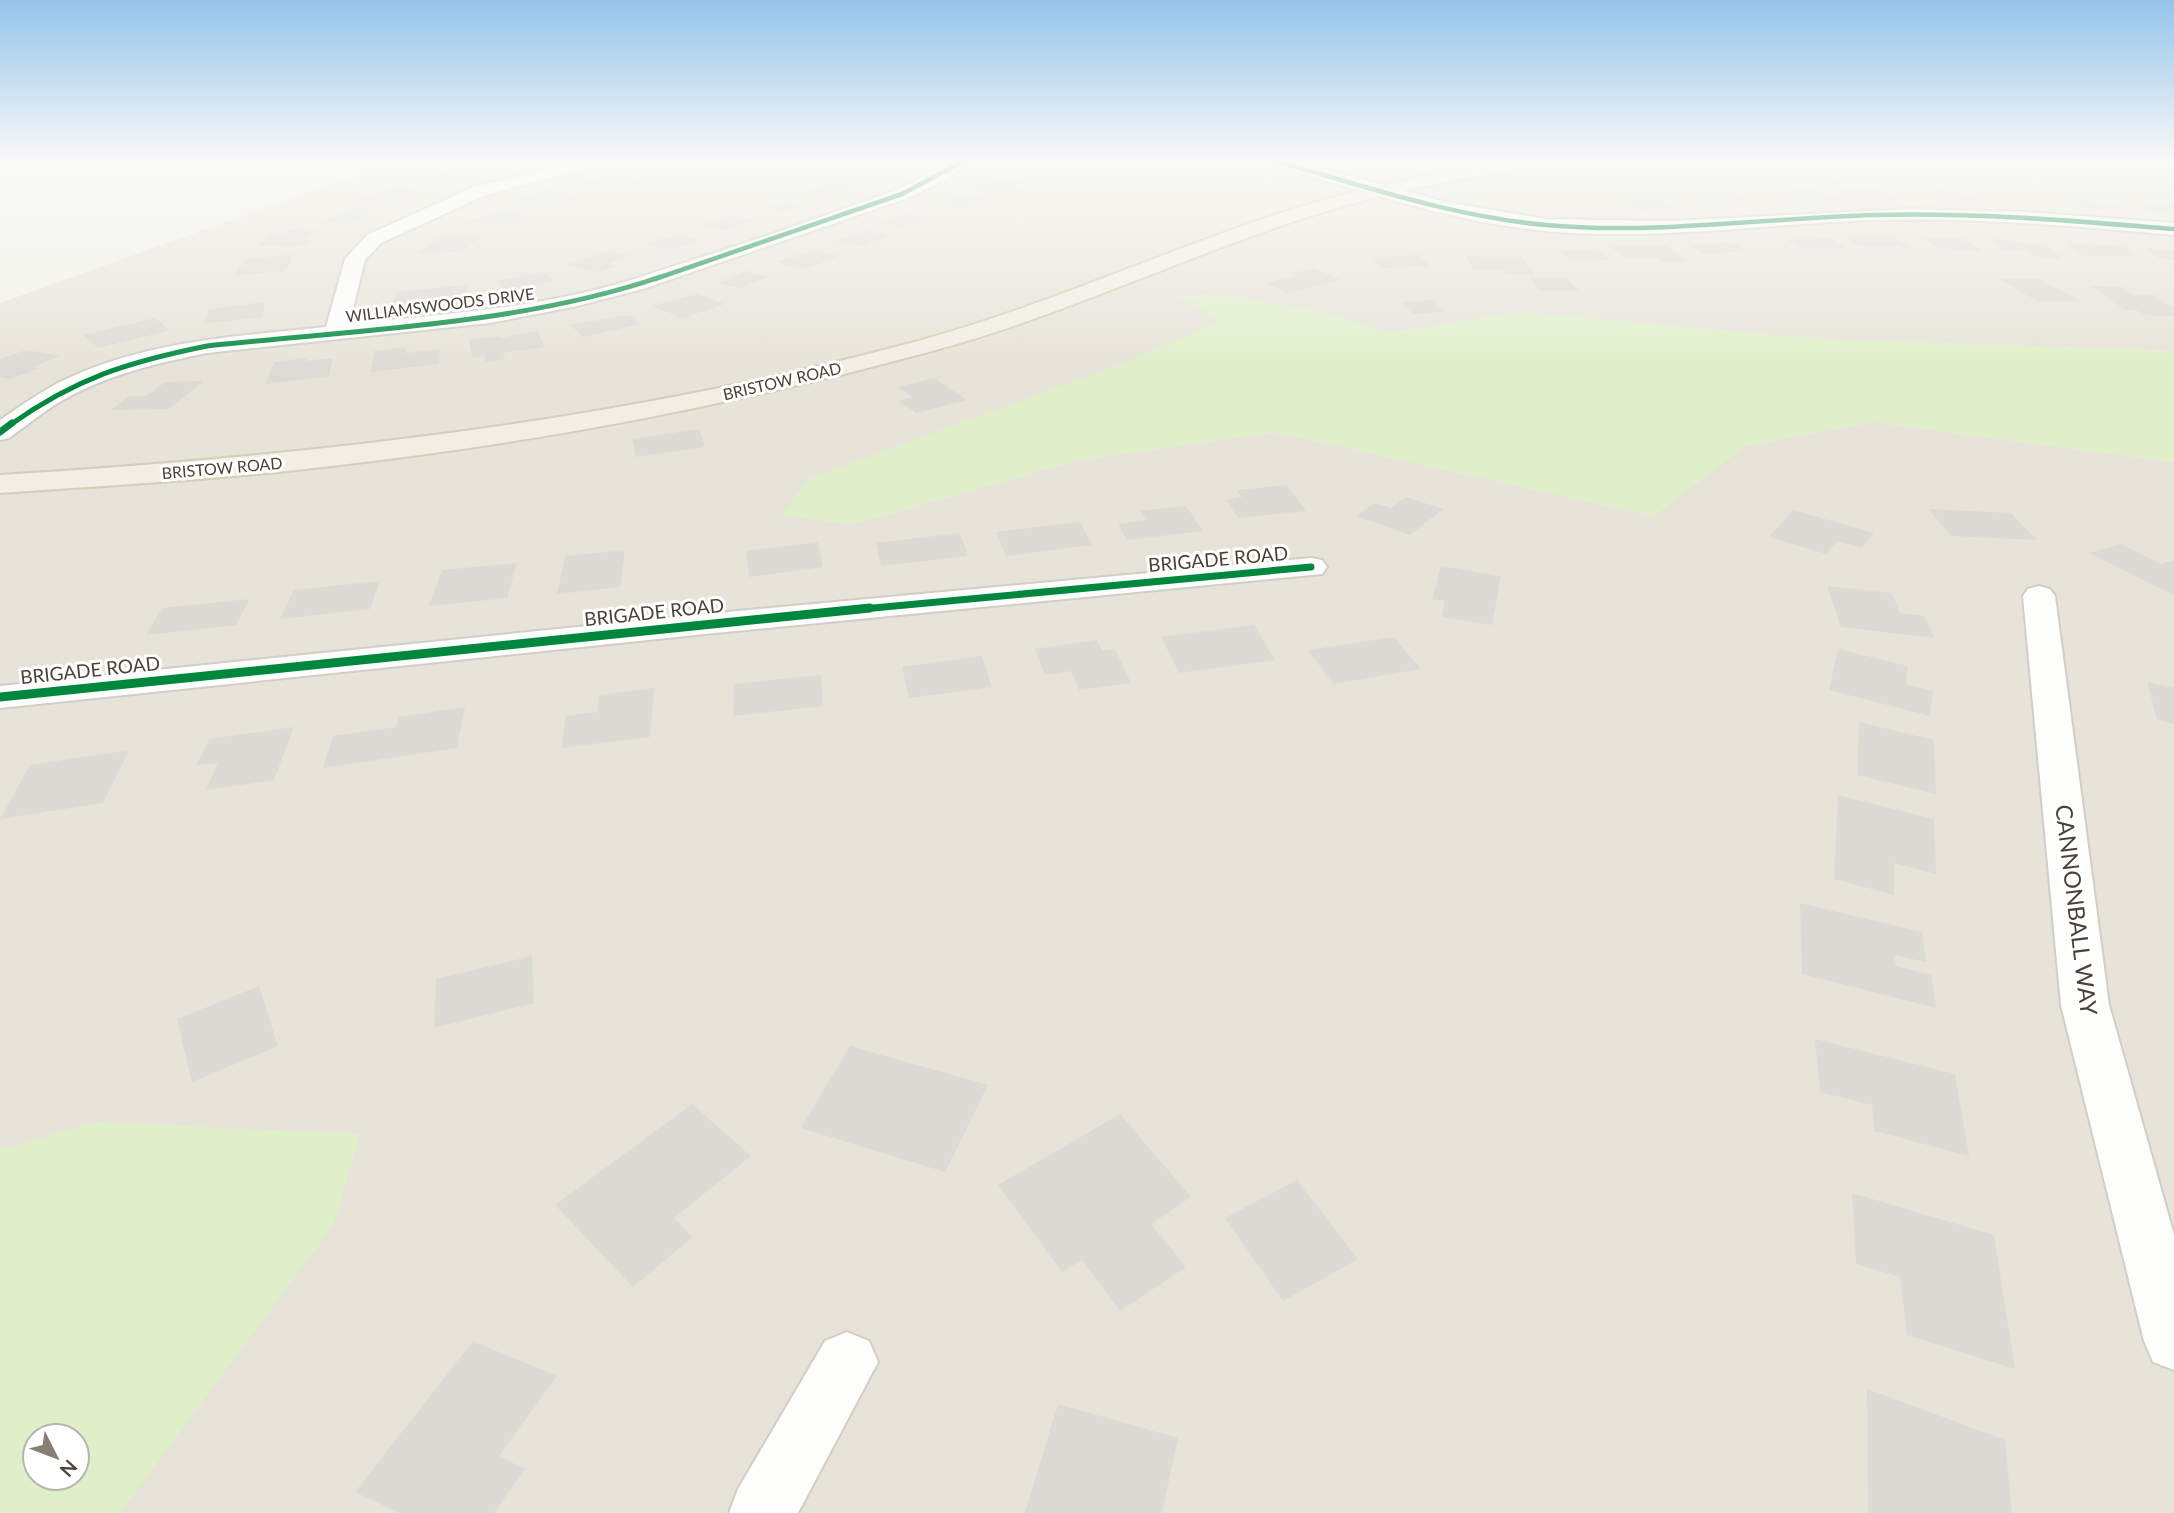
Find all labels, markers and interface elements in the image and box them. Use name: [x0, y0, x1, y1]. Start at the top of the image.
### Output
street label: WILLIAMSWOODS DRIVE: [344, 283, 535, 326]
street label: BRISTOW ROAD: [721, 358, 843, 403]
street label: BRISTOW ROAD: [161, 453, 283, 482]
street label: BRIGADE ROAD: [1147, 541, 1289, 576]
street label: BRIGADE ROAD: [583, 593, 725, 630]
street label: BRIGADE ROAD: [19, 651, 161, 688]
street label: CANNONBALL WAY: [2050, 803, 2104, 1017]
north arrow: [21, 1422, 91, 1492]
text: N: [56, 1456, 82, 1482]

